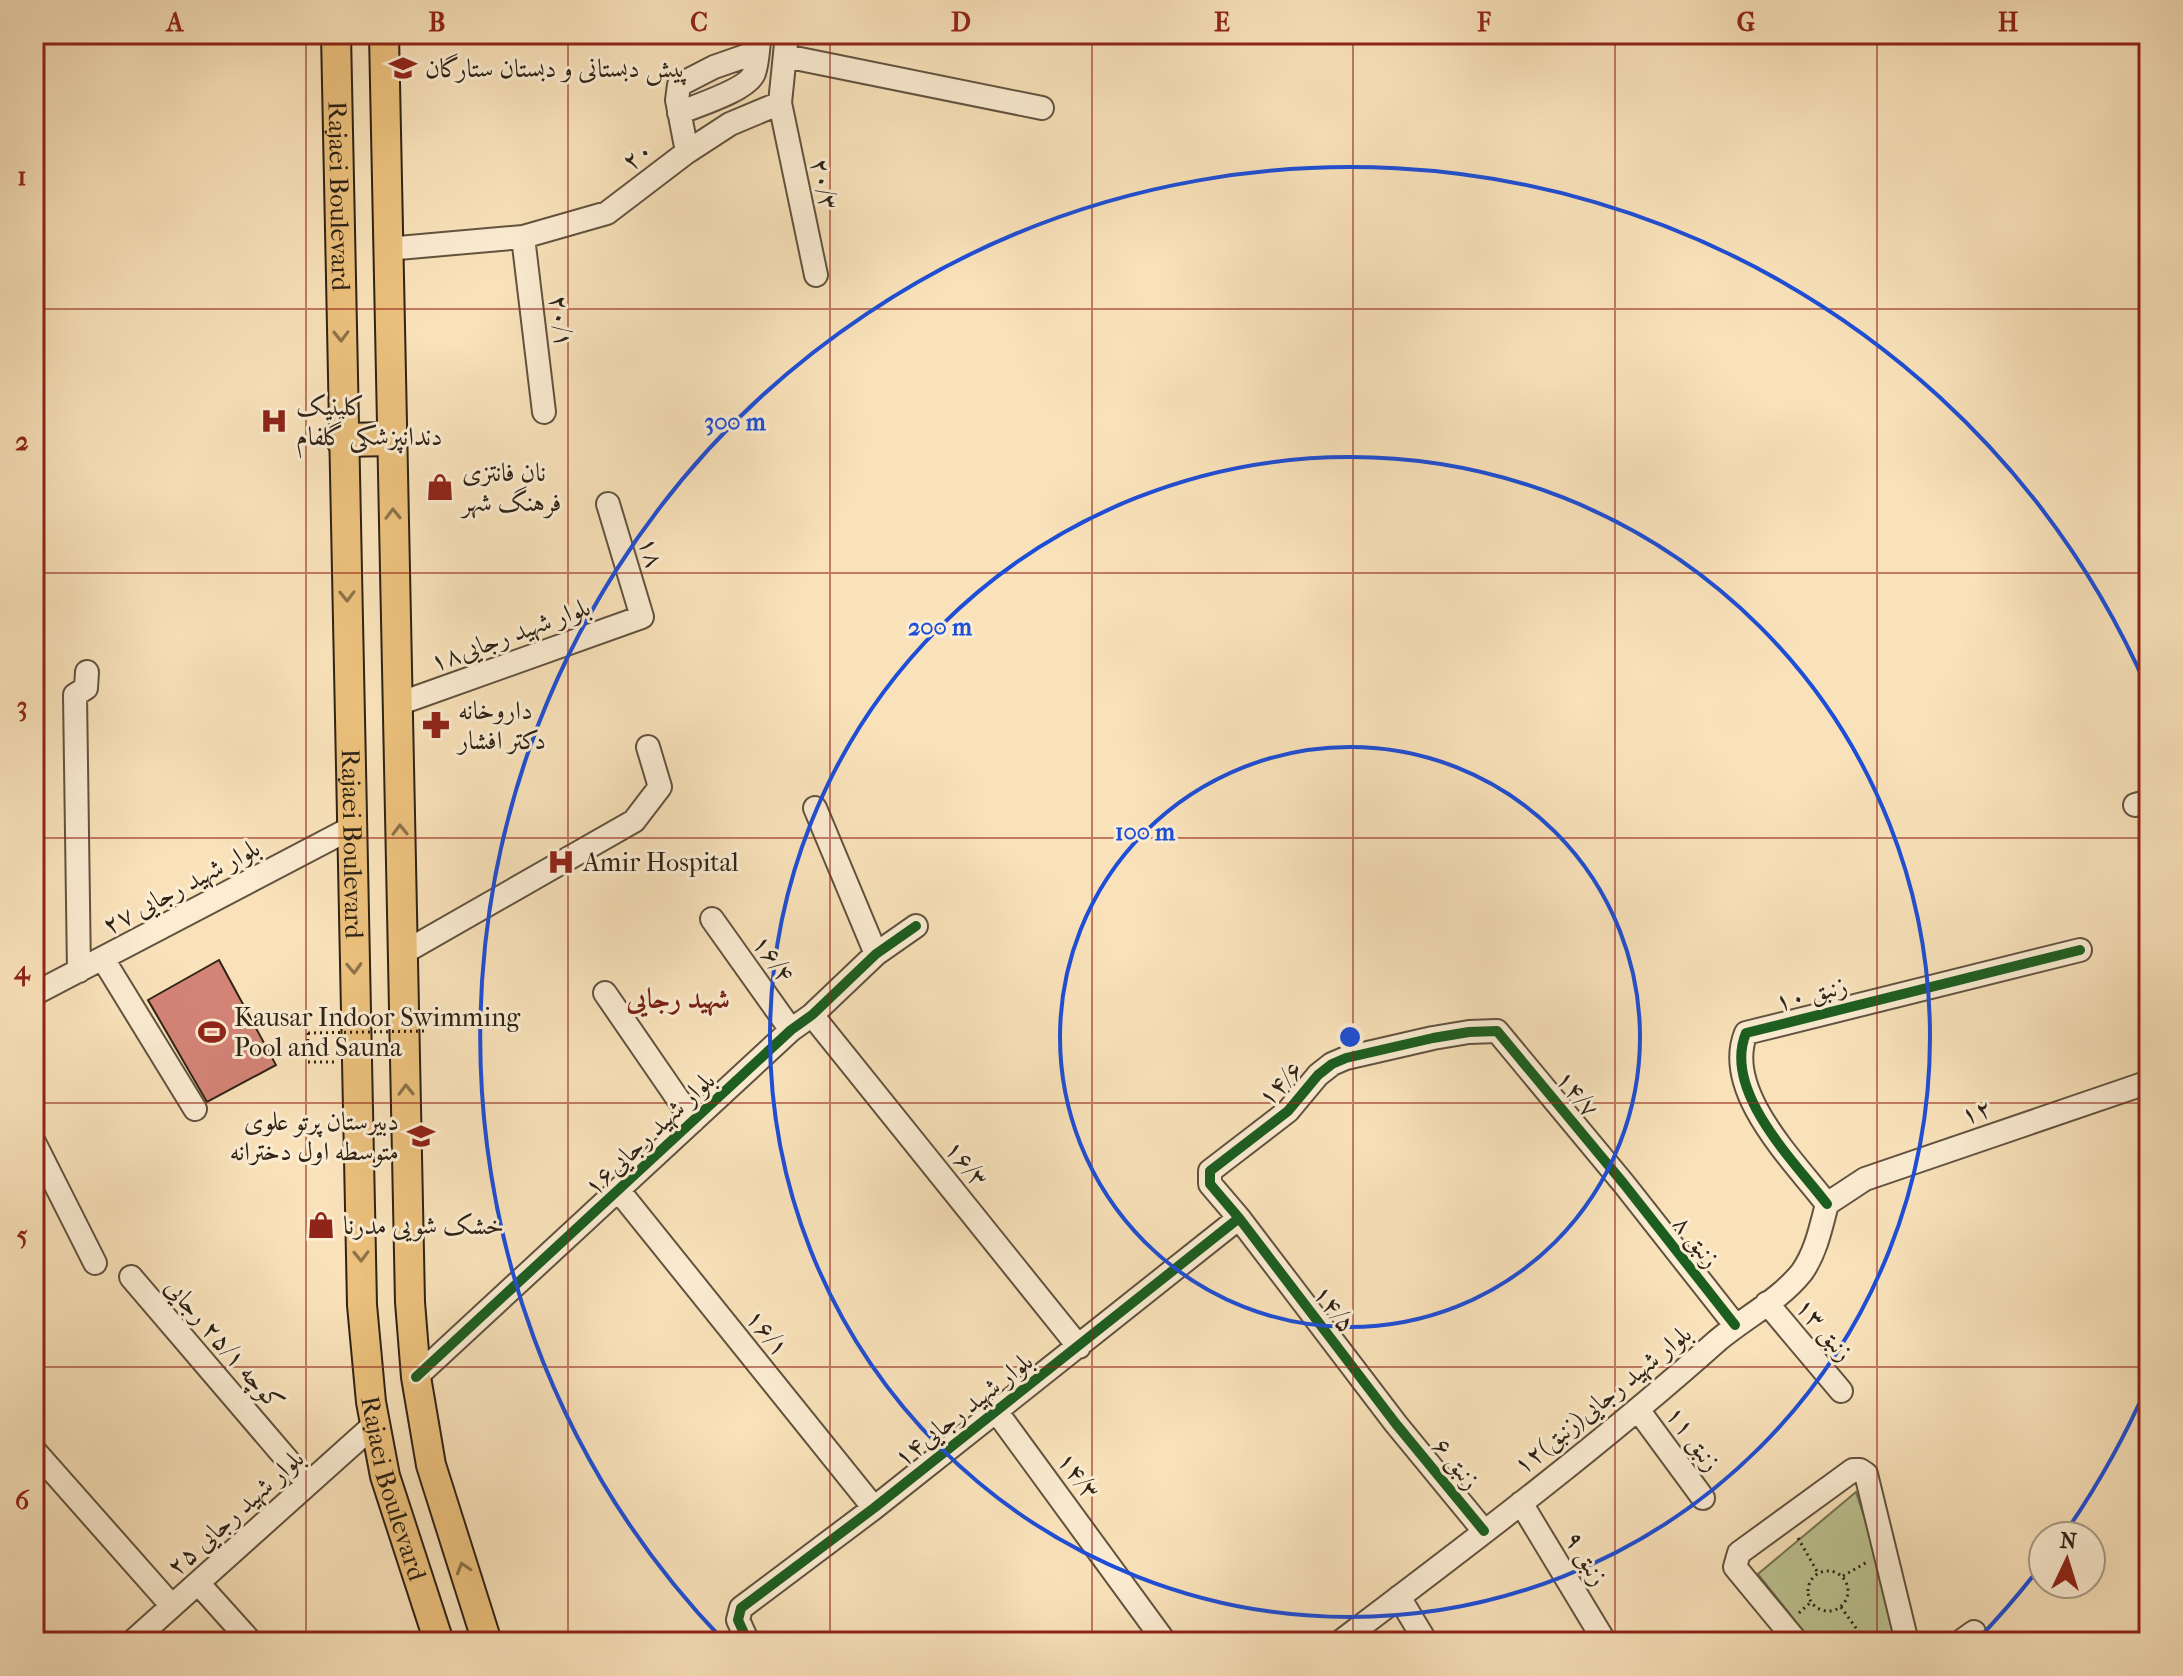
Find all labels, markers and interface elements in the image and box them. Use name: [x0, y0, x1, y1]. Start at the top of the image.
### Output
text: A: [165, 7, 185, 38]
text: B: [429, 7, 446, 38]
text: C: [690, 7, 708, 38]
text: D: [951, 7, 971, 38]
text: E: [1214, 7, 1230, 38]
text: F: [1476, 7, 1491, 38]
text: G: [1737, 7, 1755, 38]
text: H: [1998, 7, 2019, 38]
school or university icon: پیش دبستانی و دبستان ستارگان: [388, 53, 418, 83]
place label: پیش دبستانی و دبستان ستارگان: [425, 53, 688, 86]
street label: Rajaei Boulevard: [321, 101, 356, 292]
street label: ۲۰: [616, 134, 659, 177]
street label: ۲۰/۳: [804, 155, 845, 213]
text: 1: [17, 161, 27, 192]
street label: ۲۰/۱: [543, 293, 580, 349]
one-way arrow: [332, 330, 349, 343]
place label: کلینیک دندانپزشکی گلفام: [296, 391, 443, 459]
hospital icon: کلینیک دندانپزشکی گلفام: [259, 406, 289, 436]
text: 300 m: [704, 408, 767, 436]
text: 2: [15, 426, 29, 457]
place label: نان فانتزی فرهنگ شهر: [459, 457, 562, 519]
shop icon: نان فانتزی فرهنگ شهر: [425, 472, 455, 502]
one-way arrow: [384, 507, 402, 520]
street label: ۱۸: [632, 533, 671, 571]
one-way arrow: [339, 590, 356, 603]
street label: بلوار شهید رجایی۱۸: [426, 591, 595, 679]
text: 200 m: [908, 613, 973, 641]
text: 3: [17, 691, 27, 722]
place label: داروخانه دکتر افشار: [455, 695, 546, 756]
pharmacy icon: داروخانه دکتر افشار: [421, 710, 451, 740]
street label: Rajaei Boulevard: [335, 749, 370, 940]
text: 100 m: [1115, 818, 1176, 846]
one-way arrow: [391, 823, 409, 836]
street label: ۲۷ بلوار شهید رجایی: [97, 832, 266, 942]
hospital icon: Amir Hospital: [546, 847, 576, 877]
place label: Amir Hospital: [582, 847, 739, 878]
street label: ۱۶/۴: [746, 928, 801, 988]
text: 4: [13, 955, 31, 987]
one-way arrow: [346, 962, 363, 975]
street label: زنبق ۱۰: [1772, 970, 1851, 1017]
district label: شهید رجایی: [625, 982, 730, 1018]
place label: Kausar Indoor Swimming Pool and Sauna: [234, 1002, 521, 1063]
sports icon: Kausar Indoor Swimming Pool and Sauna: [197, 1017, 227, 1047]
centre of rings: [1336, 1023, 1364, 1051]
street label: ۱۴/۶: [1251, 1054, 1310, 1113]
street label: ۱۴/۷: [1549, 1063, 1606, 1123]
street label: بلوار شهید رجایی۱۶: [577, 1065, 722, 1203]
one-way arrow: [397, 1083, 414, 1096]
street label: ۱۲: [1957, 1092, 1996, 1131]
place label: دبیرستان پرتو علوی متوسطه اول دخترانه: [230, 1106, 399, 1168]
school or university icon: دبیرستان پرتو علوی متوسطه اول دخترانه: [406, 1121, 436, 1151]
street label: ۱۶/۳: [938, 1133, 995, 1193]
street label: زنبق ۸: [1666, 1209, 1727, 1274]
shop icon: خشک شویی مدرنا: [306, 1210, 336, 1240]
place label: خشک شویی مدرنا: [343, 1210, 504, 1242]
text: 5: [16, 1220, 28, 1251]
one-way arrow: [352, 1250, 370, 1263]
street label: کوچه ۲۵/۱ رجایی: [157, 1272, 291, 1418]
street label: ۱۴/۵: [1307, 1278, 1363, 1338]
street label: زنبق ۱۳: [1789, 1291, 1860, 1367]
street label: ۱۶/۱: [739, 1302, 796, 1362]
street label: ۱۲بلوار شهید رجایی(زنبق): [1507, 1318, 1698, 1482]
street label: بلوار شهید رجایی۱۴: [888, 1345, 1040, 1474]
street label: Rajaei Boulevard: [354, 1394, 433, 1585]
street label: زنبق ۱۱: [1659, 1399, 1728, 1477]
street label: زنبق ۶: [1426, 1431, 1487, 1496]
street label: ۲۵ بلوار شهید رجایی: [160, 1443, 311, 1583]
street label: ۱۴/۳: [1051, 1445, 1107, 1505]
text: 6: [15, 1485, 30, 1516]
north arrow: [2027, 1520, 2107, 1600]
street label: زنبق ۹: [1558, 1525, 1615, 1591]
text: N: [2059, 1527, 2078, 1555]
one-way arrow: [456, 1561, 472, 1575]

